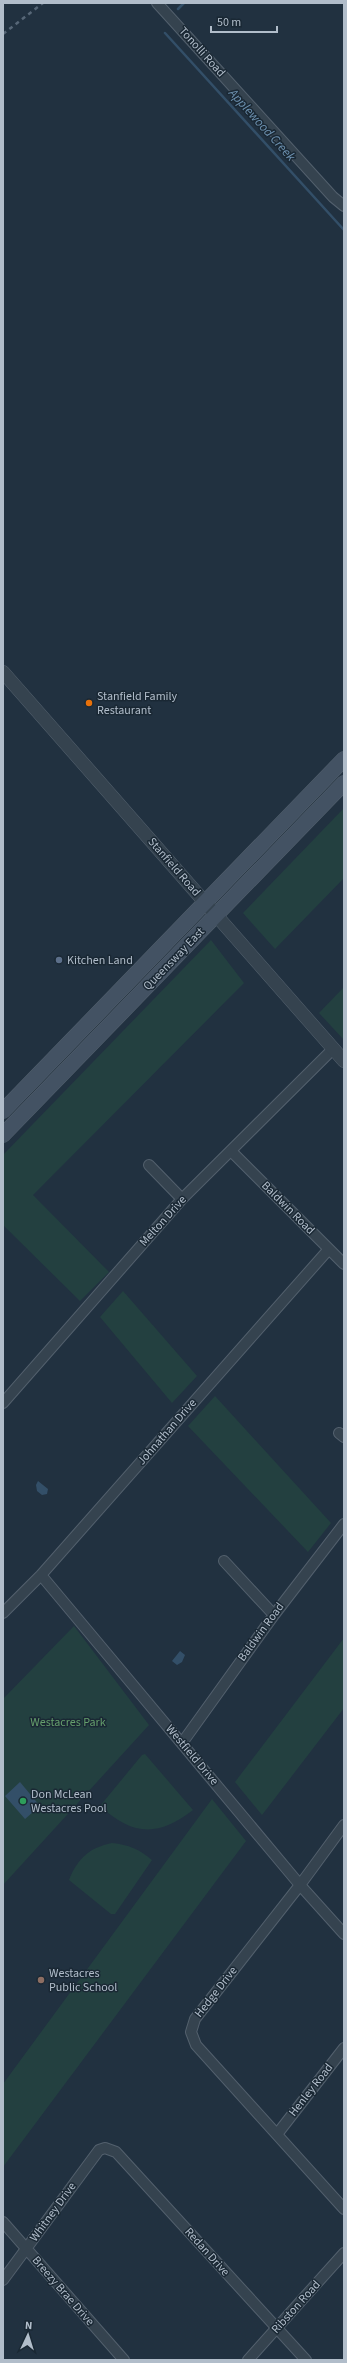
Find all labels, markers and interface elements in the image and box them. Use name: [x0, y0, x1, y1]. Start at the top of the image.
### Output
scale bar: [211, 8, 277, 34]
text: 50 m: [217, 14, 241, 31]
street label: Tonolli Road: [175, 23, 229, 81]
water label: Applewood Creek: [224, 84, 300, 166]
place label: Stanfield Family Restaurant: [97, 688, 178, 719]
marker: Stanfield Family Restaurant: [84, 698, 94, 708]
street label: Stanfield Road: [144, 834, 204, 900]
street label: Queensway East: [139, 924, 209, 994]
place label: Kitchen Land: [67, 952, 133, 969]
marker: Kitchen Land: [54, 955, 64, 965]
street label: Baldwin Road: [258, 1178, 318, 1238]
street label: Melton Drive: [136, 1192, 190, 1250]
street label: Johnathan Drive: [133, 1395, 201, 1469]
street label: Baldwin Road: [234, 1599, 288, 1665]
park label: Westacres Park: [30, 1714, 106, 1731]
street label: Westfield Drive: [161, 1721, 223, 1789]
place label: Don McLean Westacres Pool: [31, 1786, 107, 1817]
marker: Don McLean Westacres Pool: [18, 1796, 28, 1806]
street label: Hedge Drive: [191, 1963, 241, 2021]
place label: Westacres Public School: [49, 1965, 117, 1996]
marker: Westacres Public School: [36, 1975, 46, 1985]
street label: Henley Road: [285, 2060, 337, 2120]
street label: Whitney Drive: [26, 2179, 80, 2245]
street label: Redan Drive: [180, 2224, 234, 2280]
street label: Breezy Brae Drive: [28, 2252, 98, 2330]
street label: Ribston Road: [268, 2277, 324, 2337]
north arrow: [8, 2315, 48, 2355]
text: N: [24, 2318, 33, 2333]

